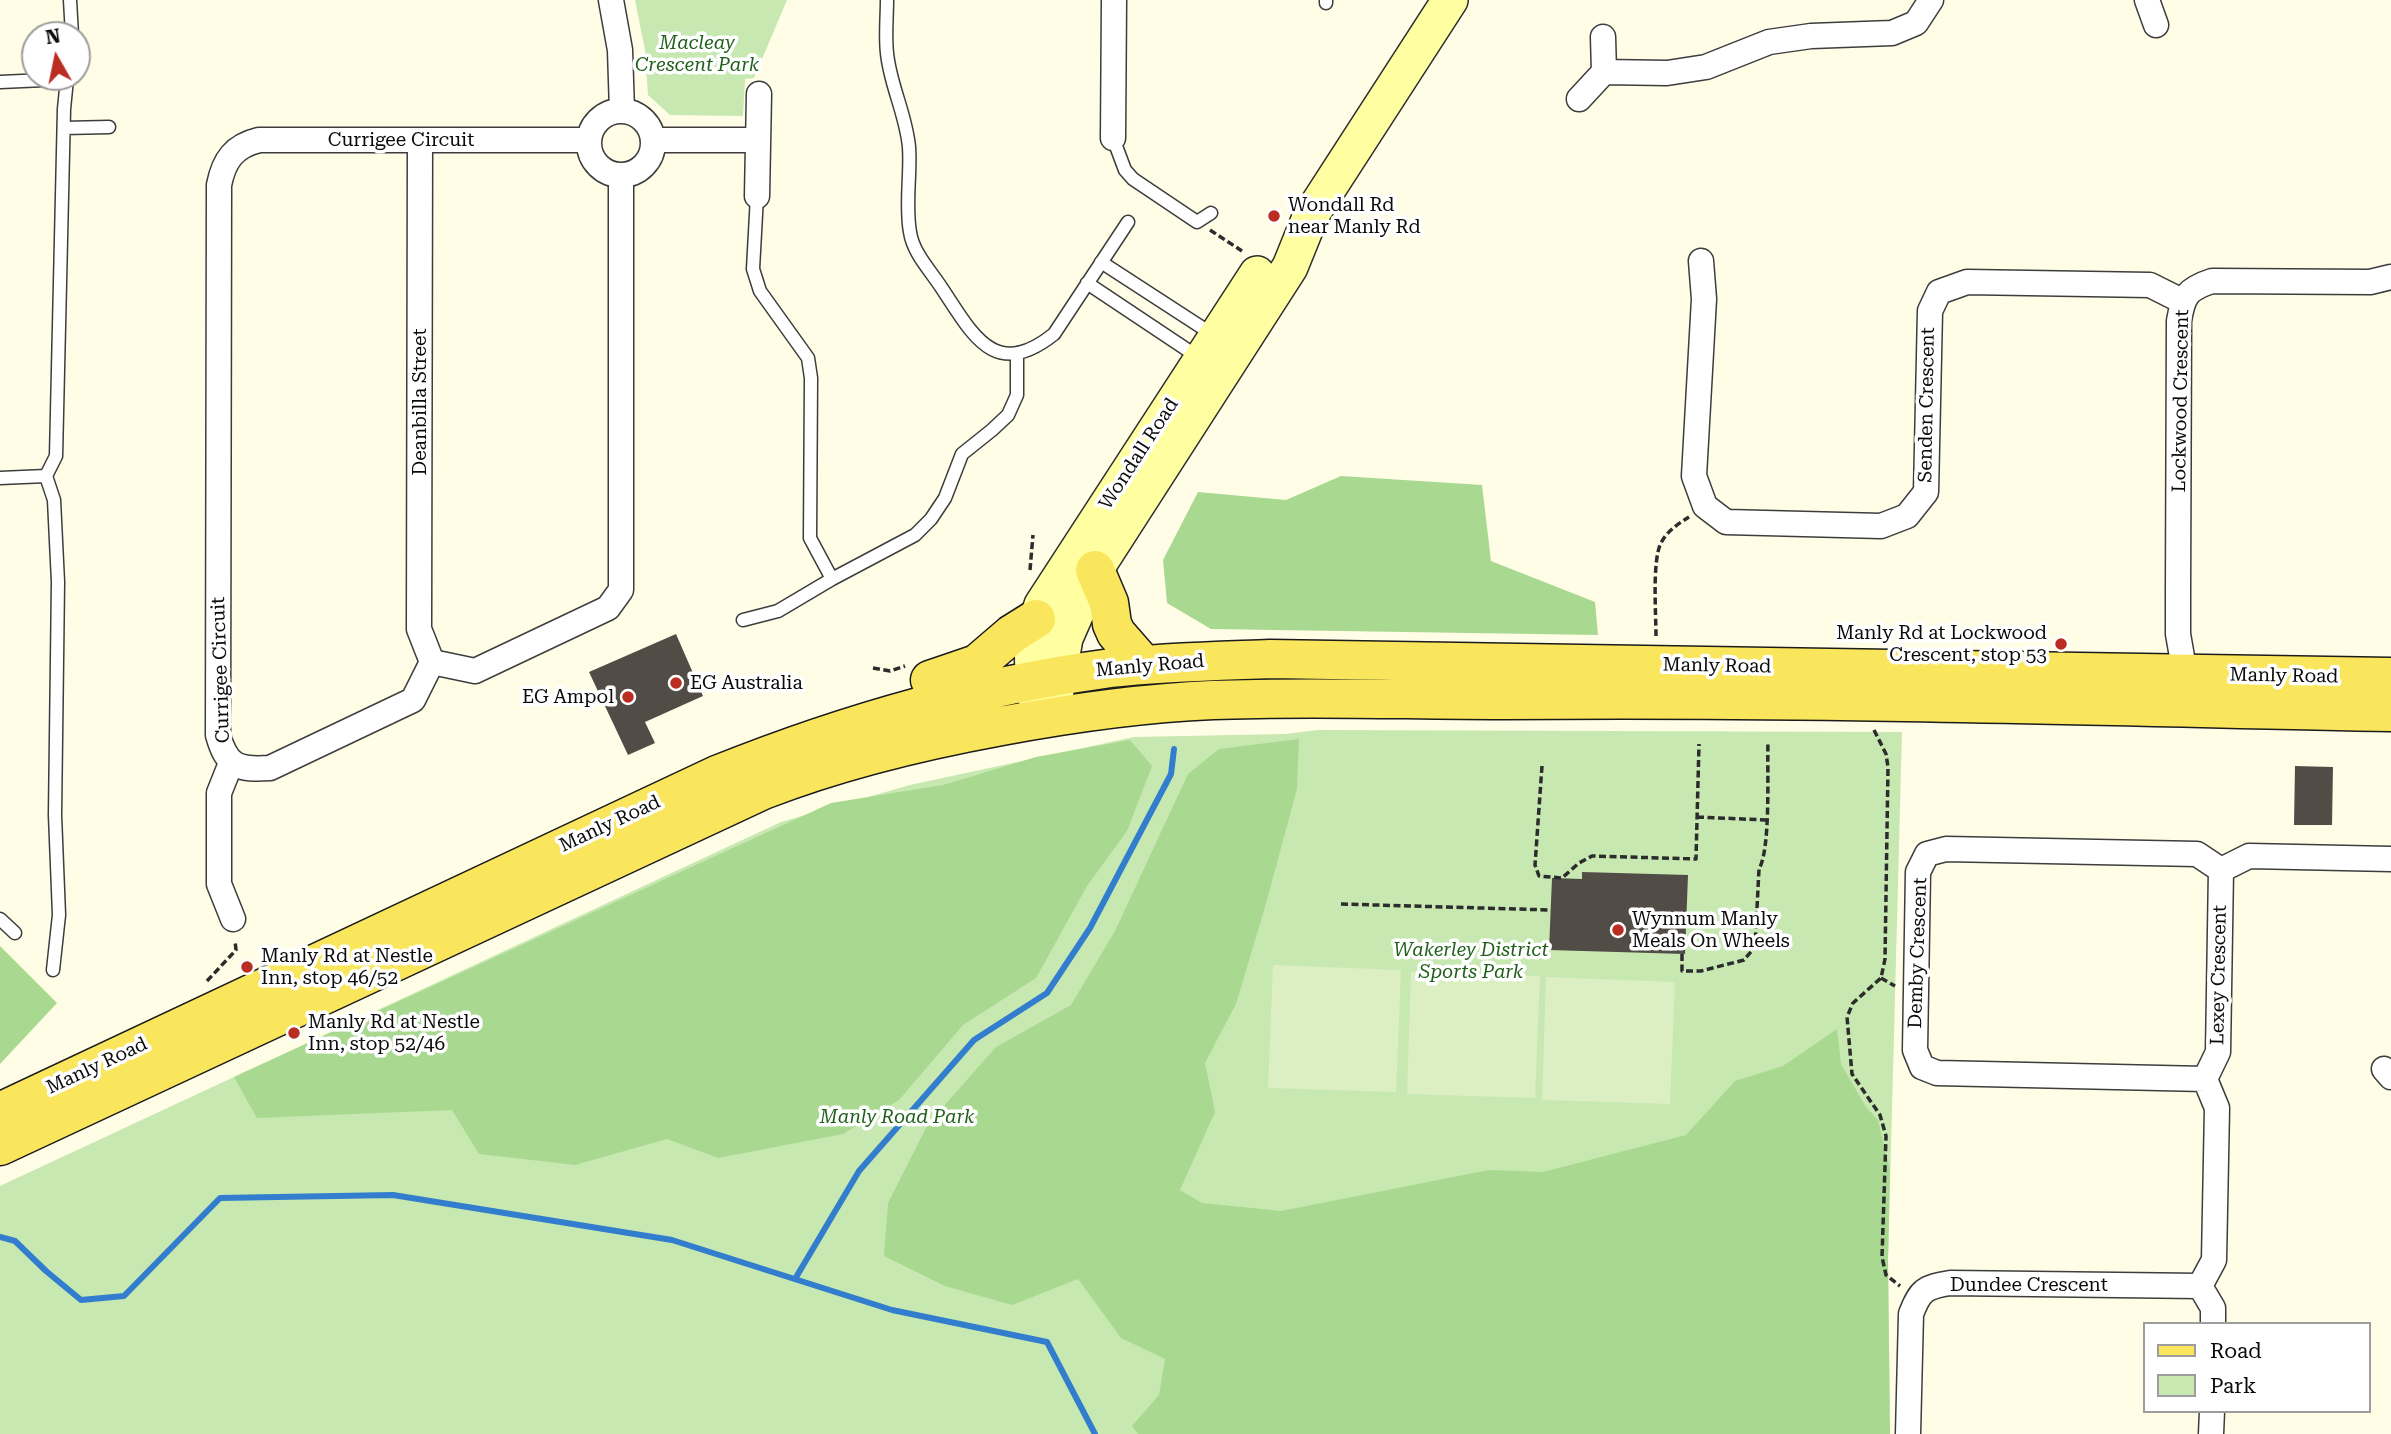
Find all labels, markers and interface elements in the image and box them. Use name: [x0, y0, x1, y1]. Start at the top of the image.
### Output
north arrow: [21, 21, 91, 91]
text: N: [44, 24, 62, 49]
park label: Macleay Crescent Park: [635, 32, 759, 76]
street label: Currigee Circuit: [328, 129, 474, 151]
place label: Wondall Rd near Manly Rd: [1288, 194, 1421, 238]
marker: Wondall Rd near Manly Rd: [1266, 208, 1282, 224]
street label: Lockwood Crescent: [2168, 309, 2194, 493]
street label: Senden Crescent: [1914, 327, 1940, 483]
street label: Deanbilla Street: [409, 328, 431, 476]
street label: Wondall Road: [1095, 394, 1183, 514]
street label: Currigee Circuit: [207, 596, 235, 744]
place label: Manly Rd at Lockwood Crescent, stop 53: [1836, 622, 2047, 666]
marker: Manly Rd at Lockwood Crescent, stop 53: [2053, 636, 2069, 652]
street label: Manly Road: [1095, 650, 1205, 682]
street label: Manly Road: [1662, 654, 1772, 678]
street label: Manly Road: [2229, 664, 2339, 688]
place label: EG Australia: [690, 672, 803, 694]
marker: EG Australia: [668, 675, 684, 691]
place label: EG Ampol: [522, 686, 614, 708]
marker: EG Ampol: [620, 689, 636, 705]
street label: Manly Road: [556, 791, 664, 857]
street label: Demby Crescent: [1904, 877, 1932, 1029]
street label: Lexey Crescent: [2206, 905, 2232, 1045]
place label: Wynnum Manly Meals On Wheels: [1632, 908, 1790, 952]
marker: Wynnum Manly Meals On Wheels: [1610, 922, 1626, 938]
park label: Wakerley District Sports Park: [1393, 939, 1549, 983]
place label: Manly Rd at Nestle Inn, stop 46/52: [261, 945, 433, 989]
marker: Manly Rd at Nestle Inn, stop 46/52: [239, 959, 255, 975]
place label: Manly Rd at Nestle Inn, stop 52/46: [308, 1011, 480, 1055]
marker: Manly Rd at Nestle Inn, stop 52/46: [286, 1025, 302, 1041]
street label: Manly Road: [43, 1033, 151, 1099]
park label: Manly Road Park: [820, 1106, 974, 1128]
street label: Dundee Crescent: [1950, 1274, 2108, 1296]
legend: [2142, 1322, 2370, 1413]
text: Road: [2210, 1339, 2262, 1363]
text: Park: [2210, 1374, 2256, 1398]

